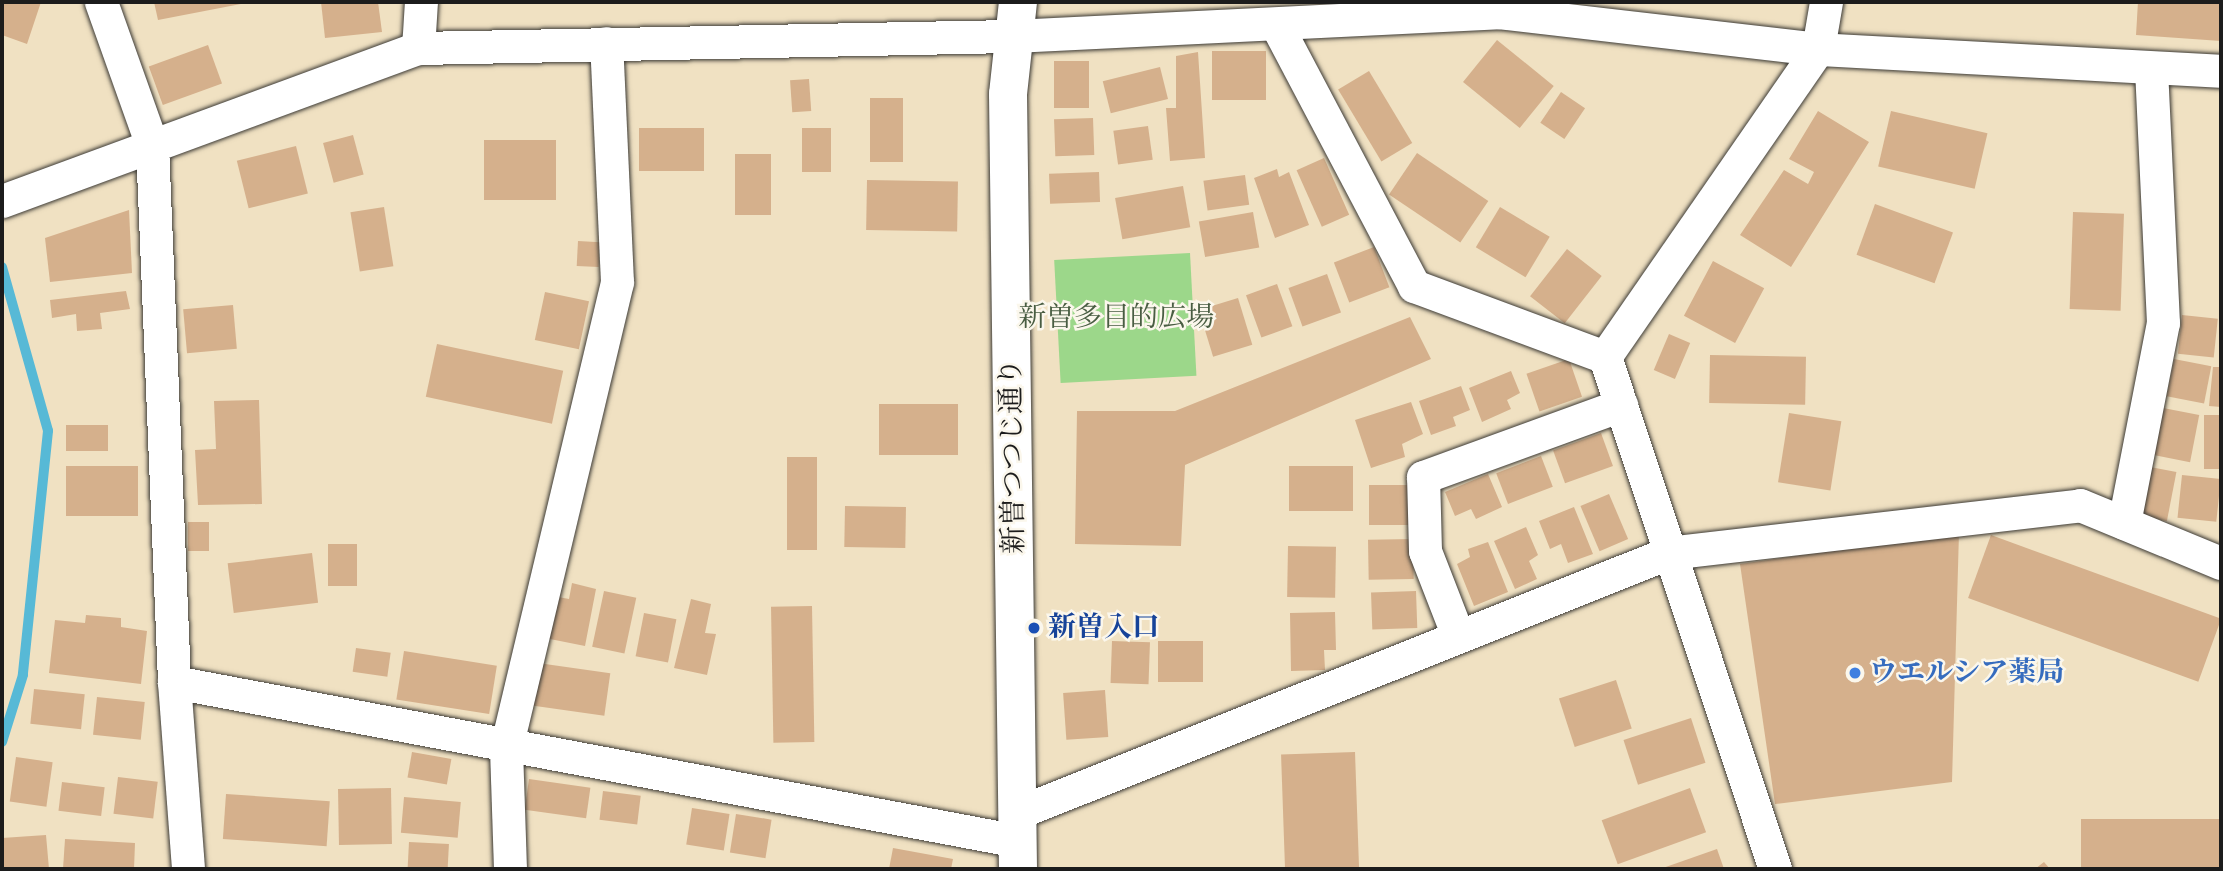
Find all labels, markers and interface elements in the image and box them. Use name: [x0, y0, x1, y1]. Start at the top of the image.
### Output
park label: 新曽多目的広場: [1018, 301, 1214, 335]
street label: 新曽つつじ通り: [994, 358, 1032, 554]
place label: 新曽入口: [1048, 611, 1160, 645]
marker: 新曽入口: [1026, 620, 1042, 636]
place label: ウエルシア薬局: [1869, 656, 2065, 690]
marker: ウエルシア薬局: [1847, 665, 1863, 681]

